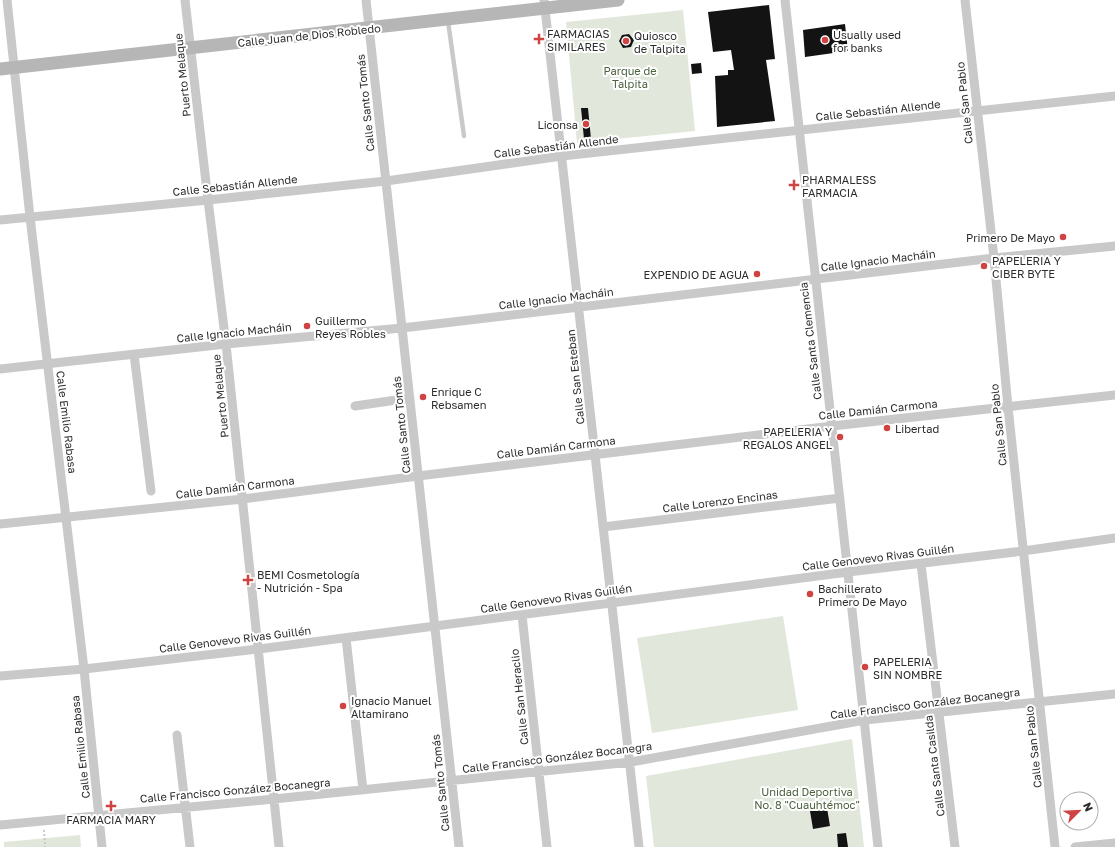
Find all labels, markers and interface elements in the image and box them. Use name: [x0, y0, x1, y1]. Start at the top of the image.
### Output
street label: Calle Juan de Dios Robledo: [237, 21, 382, 49]
place label: FARMACIAS SIMILARES: [547, 27, 610, 53]
place label: Usually used for banks: [833, 28, 901, 54]
place label: Quiosco de Talpita: [634, 29, 686, 55]
street label: Puerto Melaque: [171, 33, 193, 117]
marker: FARMACIAS SIMILARES: [534, 34, 544, 44]
marker: Usually used for banks: [820, 35, 830, 45]
marker: Quiosco de Talpita: [621, 36, 631, 46]
street label: Calle Santo Tomás: [353, 54, 377, 152]
street label: Calle San Pablo: [953, 61, 975, 145]
park label: Parque de Talpita: [603, 64, 657, 90]
street label: Calle Sebastián Allende: [815, 97, 941, 123]
place label: Liconsa: [537, 118, 578, 131]
marker: Liconsa: [581, 119, 591, 129]
street label: Calle Sebastián Allende: [493, 132, 619, 160]
street label: Calle Sebastián Allende: [172, 172, 298, 198]
place label: PHARMALESS FARMACIA: [802, 173, 876, 199]
marker: PHARMALESS FARMACIA: [789, 180, 799, 190]
place label: Primero De Mayo: [966, 231, 1055, 244]
marker: Primero De Mayo: [1058, 232, 1068, 242]
street label: Calle Ignacio Macháin: [820, 247, 936, 273]
place label: PAPELERIA Y CIBER BYTE: [992, 254, 1061, 280]
marker: PAPELERIA Y CIBER BYTE: [979, 261, 989, 271]
place label: EXPENDIO DE AGUA: [644, 268, 750, 281]
marker: EXPENDIO DE AGUA: [752, 269, 762, 279]
street label: Calle Santa Clemencia: [796, 281, 824, 401]
street label: Calle Ignacio Macháin: [498, 285, 614, 311]
place label: Guillermo Reyes Robles: [315, 314, 386, 340]
street label: Calle Ignacio Macháin: [176, 319, 292, 345]
marker: Guillermo Reyes Robles: [302, 321, 312, 331]
street label: Calle San Esteban: [564, 329, 586, 425]
street label: Puerto Melaque: [209, 354, 231, 438]
street label: Calle Emilio Rabasa: [54, 370, 80, 474]
street label: Calle Santo Tomás: [389, 376, 413, 474]
street label: Calle San Pablo: [987, 383, 1009, 467]
place label: Enrique C Rebsamen: [431, 385, 486, 411]
marker: Enrique C Rebsamen: [418, 392, 428, 402]
street label: Calle Damián Carmona: [818, 396, 938, 422]
place label: Libertad: [895, 422, 939, 435]
marker: Libertad: [882, 423, 892, 433]
place label: PAPELERIA Y REGALOS ANGEL: [743, 425, 833, 451]
marker: PAPELERIA Y REGALOS ANGEL: [835, 432, 845, 442]
street label: Calle Damián Carmona: [496, 433, 616, 461]
street label: Calle Damián Carmona: [175, 473, 295, 501]
street label: Calle Lorenzo Encinas: [662, 487, 779, 515]
street label: Calle Genovevo Rivas Guillén: [801, 541, 955, 573]
place label: BEMI Cosmetología - Nutrición - Spa: [257, 568, 360, 594]
marker: BEMI Cosmetología - Nutrición - Spa: [242, 574, 254, 586]
street label: Calle Genovevo Rivas Guillén: [479, 581, 633, 615]
place label: Bachillerato Primero De Mayo: [818, 582, 907, 608]
marker: Bachillerato Primero De Mayo: [805, 589, 815, 599]
street label: Calle Genovevo Rivas Guillén: [158, 623, 312, 655]
street label: Calle San Heraclio: [507, 648, 531, 746]
place label: PAPELERIA SIN NOMBRE: [873, 655, 942, 681]
marker: PAPELERIA SIN NOMBRE: [860, 662, 870, 672]
street label: Calle Francisco González Bocanegra: [829, 685, 1021, 721]
place label: Ignacio Manuel Altamirano: [351, 694, 432, 720]
street label: Calle Emilio Rabasa: [68, 695, 92, 799]
marker: Ignacio Manuel Altamirano: [338, 701, 348, 711]
street label: Calle San Pablo: [1022, 705, 1044, 789]
street label: Calle Santa Casilda: [921, 715, 947, 817]
street label: Calle Santo Tomás: [428, 734, 452, 832]
street label: Calle Francisco González Bocanegra: [461, 739, 653, 775]
street label: Calle Francisco González Bocanegra: [139, 775, 331, 805]
park label: Unidad Deportiva No. 8 "Cuauhtémoc": [754, 785, 860, 811]
north arrow: [1059, 791, 1099, 831]
text: N: [1081, 800, 1096, 813]
marker: FARMACIA MARY: [106, 801, 116, 811]
place label: FARMACIA MARY: [66, 813, 156, 826]

